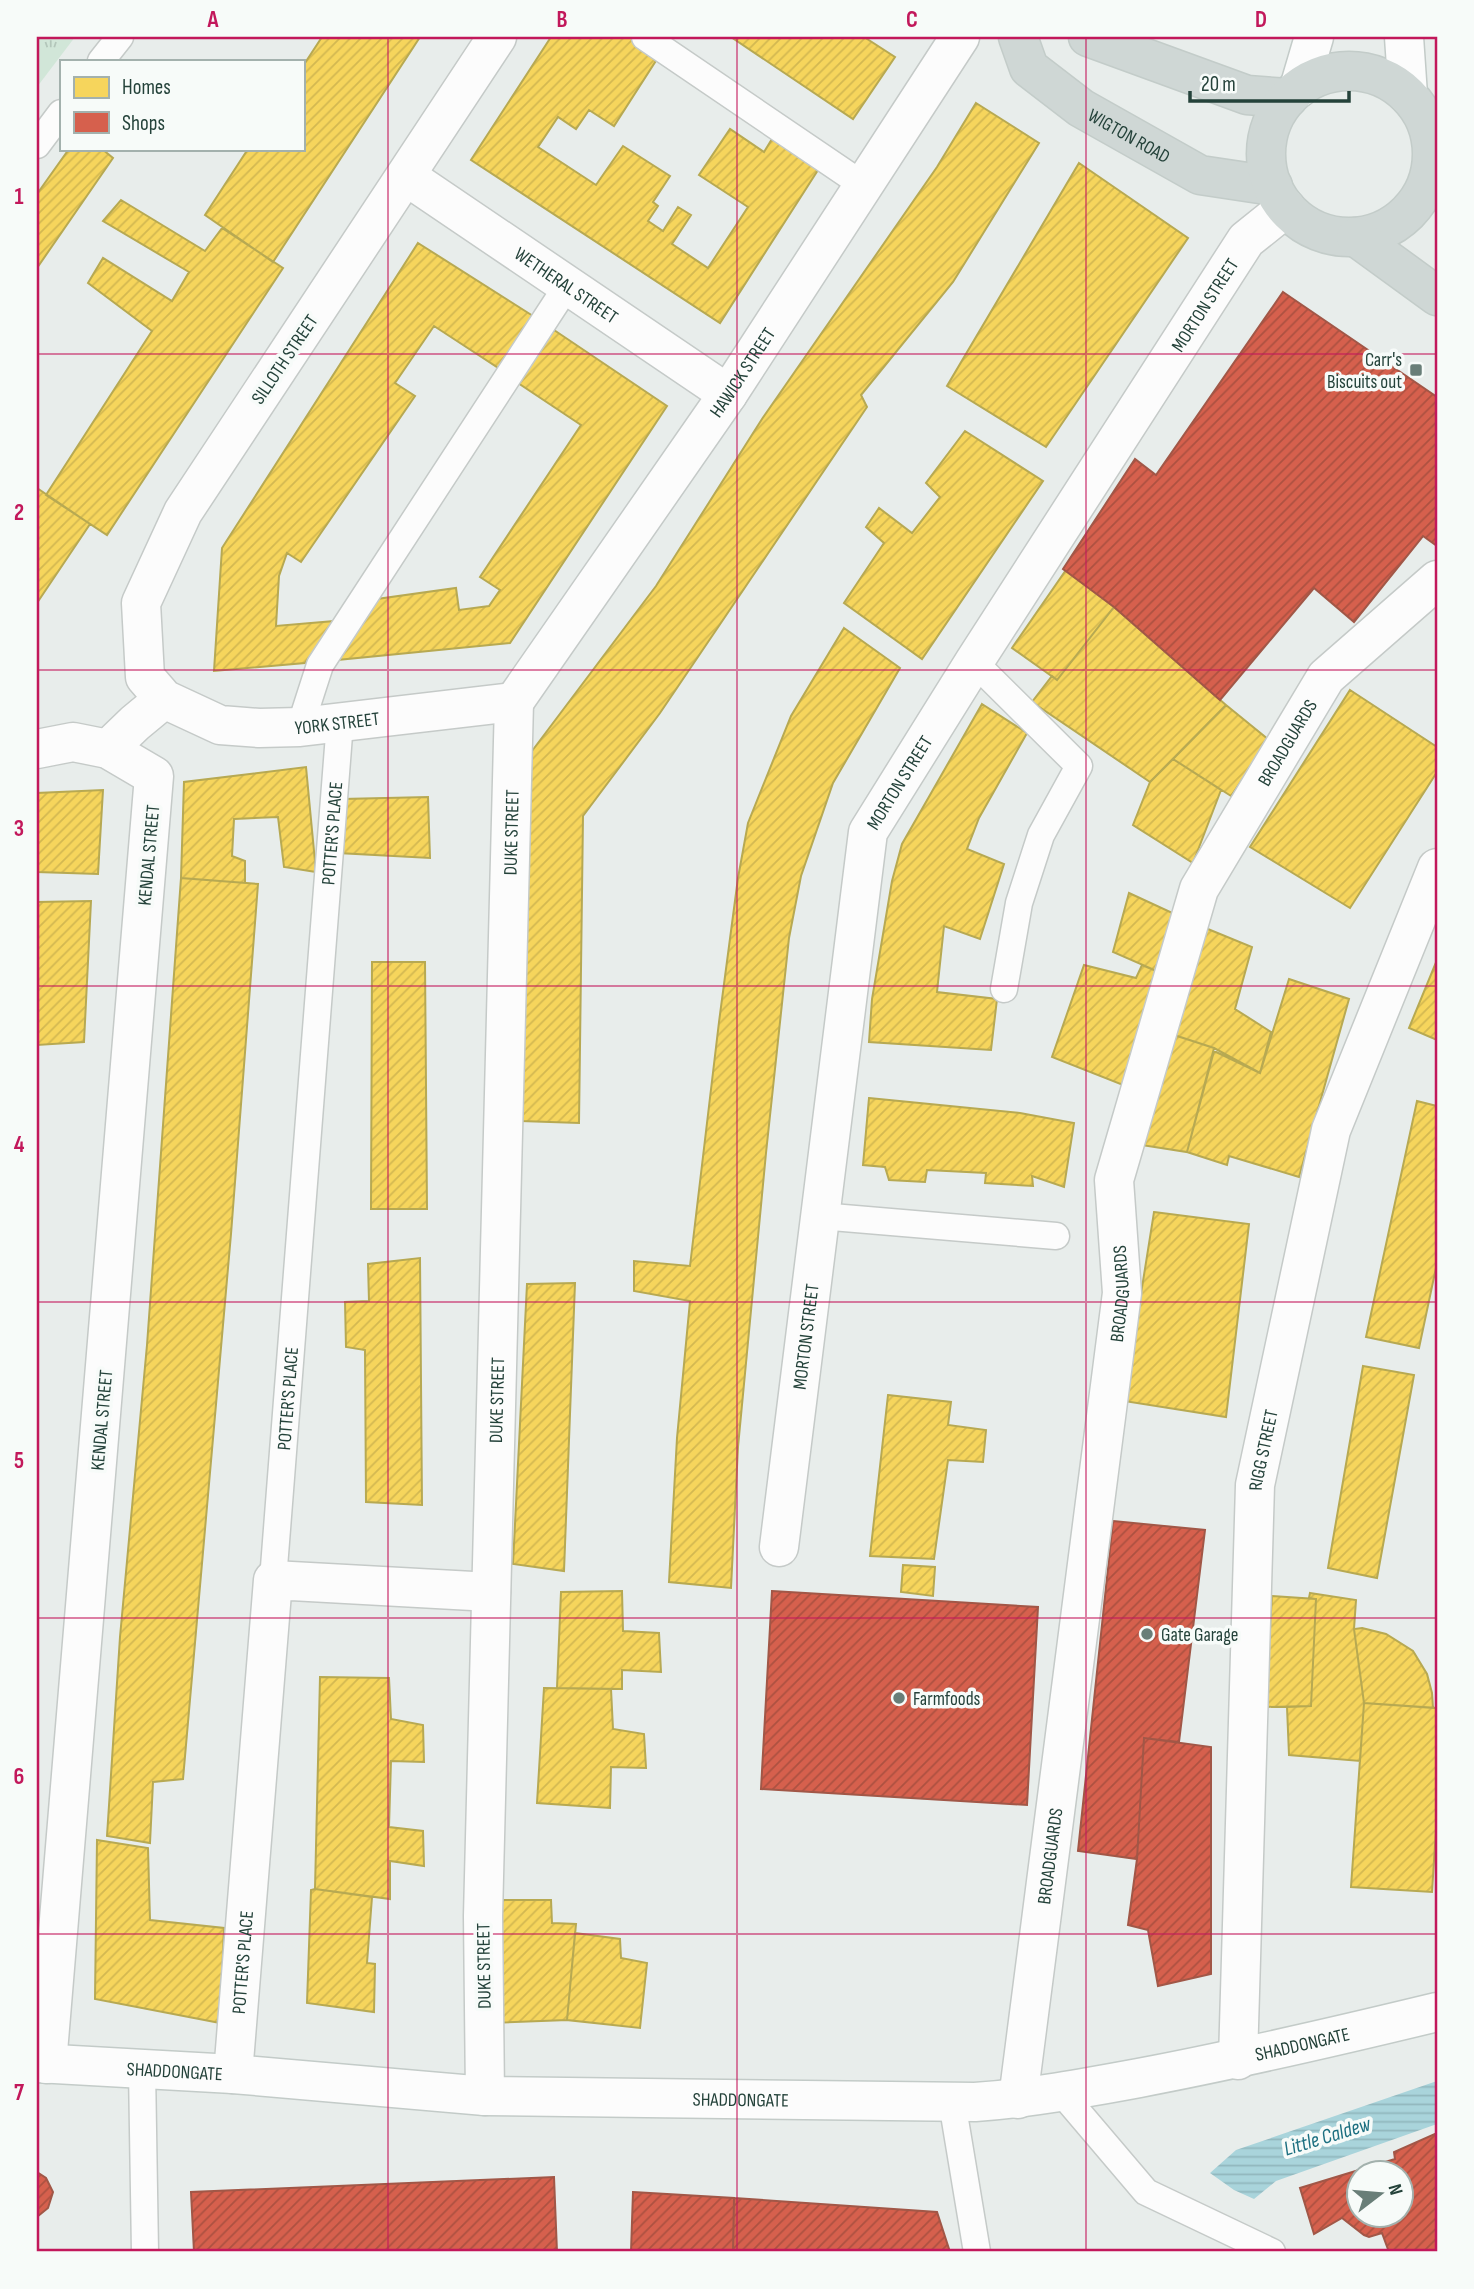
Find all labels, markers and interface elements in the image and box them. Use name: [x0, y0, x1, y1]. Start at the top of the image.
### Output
text: A: [207, 6, 220, 34]
text: B: [557, 6, 568, 34]
text: C: [906, 6, 918, 34]
text: D: [1255, 6, 1267, 34]
legend: [60, 60, 304, 150]
scale bar: [1190, 60, 1350, 104]
text: 20 m: [1201, 72, 1236, 97]
text: Homes: [122, 75, 171, 100]
street label: WIGTON ROAD: [1084, 104, 1174, 169]
text: Shops: [122, 111, 165, 136]
text: 1: [14, 183, 24, 211]
street label: WETHERAL STREET: [510, 243, 622, 329]
street label: MORTON STREET: [1167, 254, 1244, 356]
street label: SILLOTH STREET: [247, 310, 324, 409]
street label: HAWICK STREET: [705, 324, 781, 422]
place label: Carr's Biscuits out: [1327, 349, 1402, 394]
marker: Carr's Biscuits out: [1408, 362, 1424, 378]
text: 2: [14, 499, 24, 527]
street label: BROADGUARDS: [1253, 696, 1323, 791]
street label: YORK STREET: [294, 708, 381, 740]
street label: MORTON STREET: [862, 732, 938, 834]
street label: POTTER'S PLACE: [317, 781, 348, 886]
street label: DUKE STREET: [500, 789, 525, 876]
street label: KENDAL STREET: [134, 803, 165, 907]
text: 3: [14, 815, 24, 843]
text: 4: [14, 1131, 25, 1159]
street label: BROADGUARDS: [1106, 1244, 1135, 1343]
street label: MORTON STREET: [789, 1282, 825, 1391]
street label: POTTER'S PLACE: [273, 1346, 304, 1451]
street label: DUKE STREET: [485, 1357, 510, 1444]
street label: KENDAL STREET: [87, 1368, 118, 1472]
street label: RIGG STREET: [1245, 1407, 1284, 1491]
text: 5: [14, 1447, 24, 1475]
place label: Gate Garage: [1161, 1624, 1238, 1647]
marker: Gate Garage: [1139, 1626, 1155, 1642]
place label: Farmfoods: [913, 1688, 981, 1711]
marker: Farmfoods: [891, 1690, 907, 1706]
text: 6: [14, 1763, 24, 1791]
street label: BROADGUARDS: [1033, 1807, 1068, 1906]
street label: POTTER'S PLACE: [228, 1910, 259, 2015]
street label: DUKE STREET: [472, 1923, 497, 2009]
street label: SHADDONGATE: [1253, 2023, 1352, 2067]
street label: SHADDONGATE: [126, 2058, 223, 2086]
text: 7: [14, 2079, 24, 2107]
street label: SHADDONGATE: [692, 2089, 789, 2113]
water label: Little Caldew: [1281, 2111, 1375, 2162]
north arrow: [1344, 2160, 1414, 2230]
text: N: [1382, 2182, 1407, 2198]

